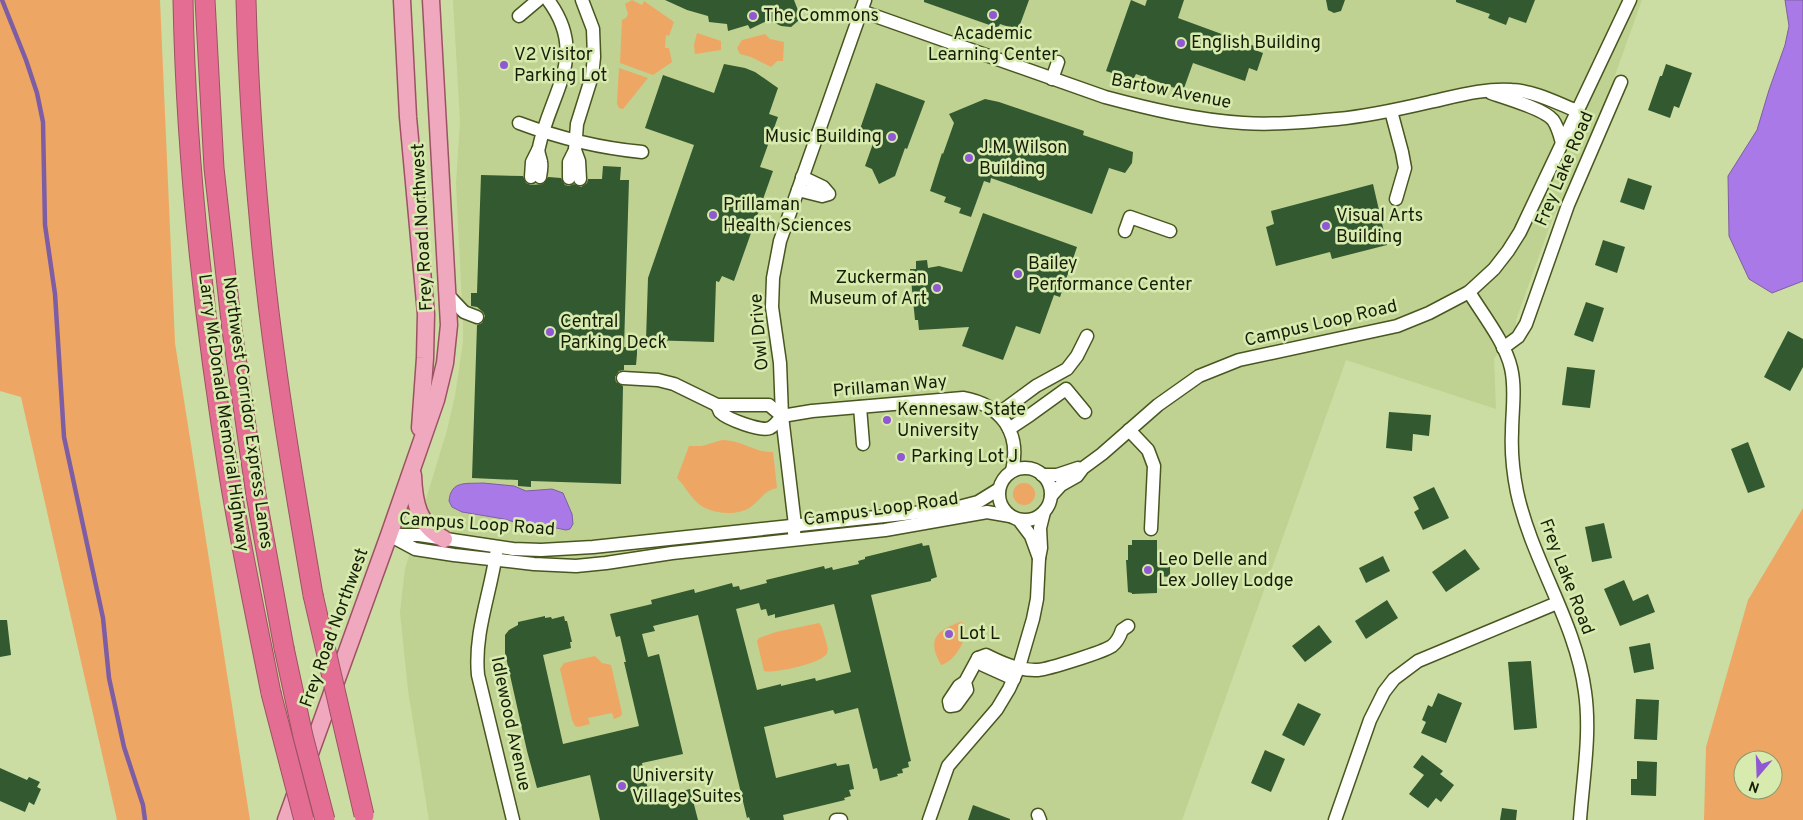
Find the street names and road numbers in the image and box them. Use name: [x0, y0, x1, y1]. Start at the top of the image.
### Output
street label: Bartow Avenue: [1109, 69, 1233, 115]
street label: Frey Lake Road: [1530, 108, 1600, 230]
street label: Frey Road Northwest: [407, 143, 439, 311]
street label: Larry McDonald Memorial Highway: [192, 272, 254, 554]
street label: Northwest Corridor Express Lanes: [216, 275, 278, 551]
street label: Owl Drive: [745, 292, 775, 372]
street label: Campus Loop Road: [1242, 295, 1400, 353]
street label: Prillaman Way: [832, 371, 948, 403]
street label: Campus Loop Road: [802, 488, 960, 532]
street label: Campus Loop Road: [398, 508, 556, 542]
street label: Frey Lake Road: [1533, 516, 1599, 638]
street label: Frey Road Northwest: [295, 545, 375, 711]
street label: Idlewood Avenue: [485, 655, 535, 793]

